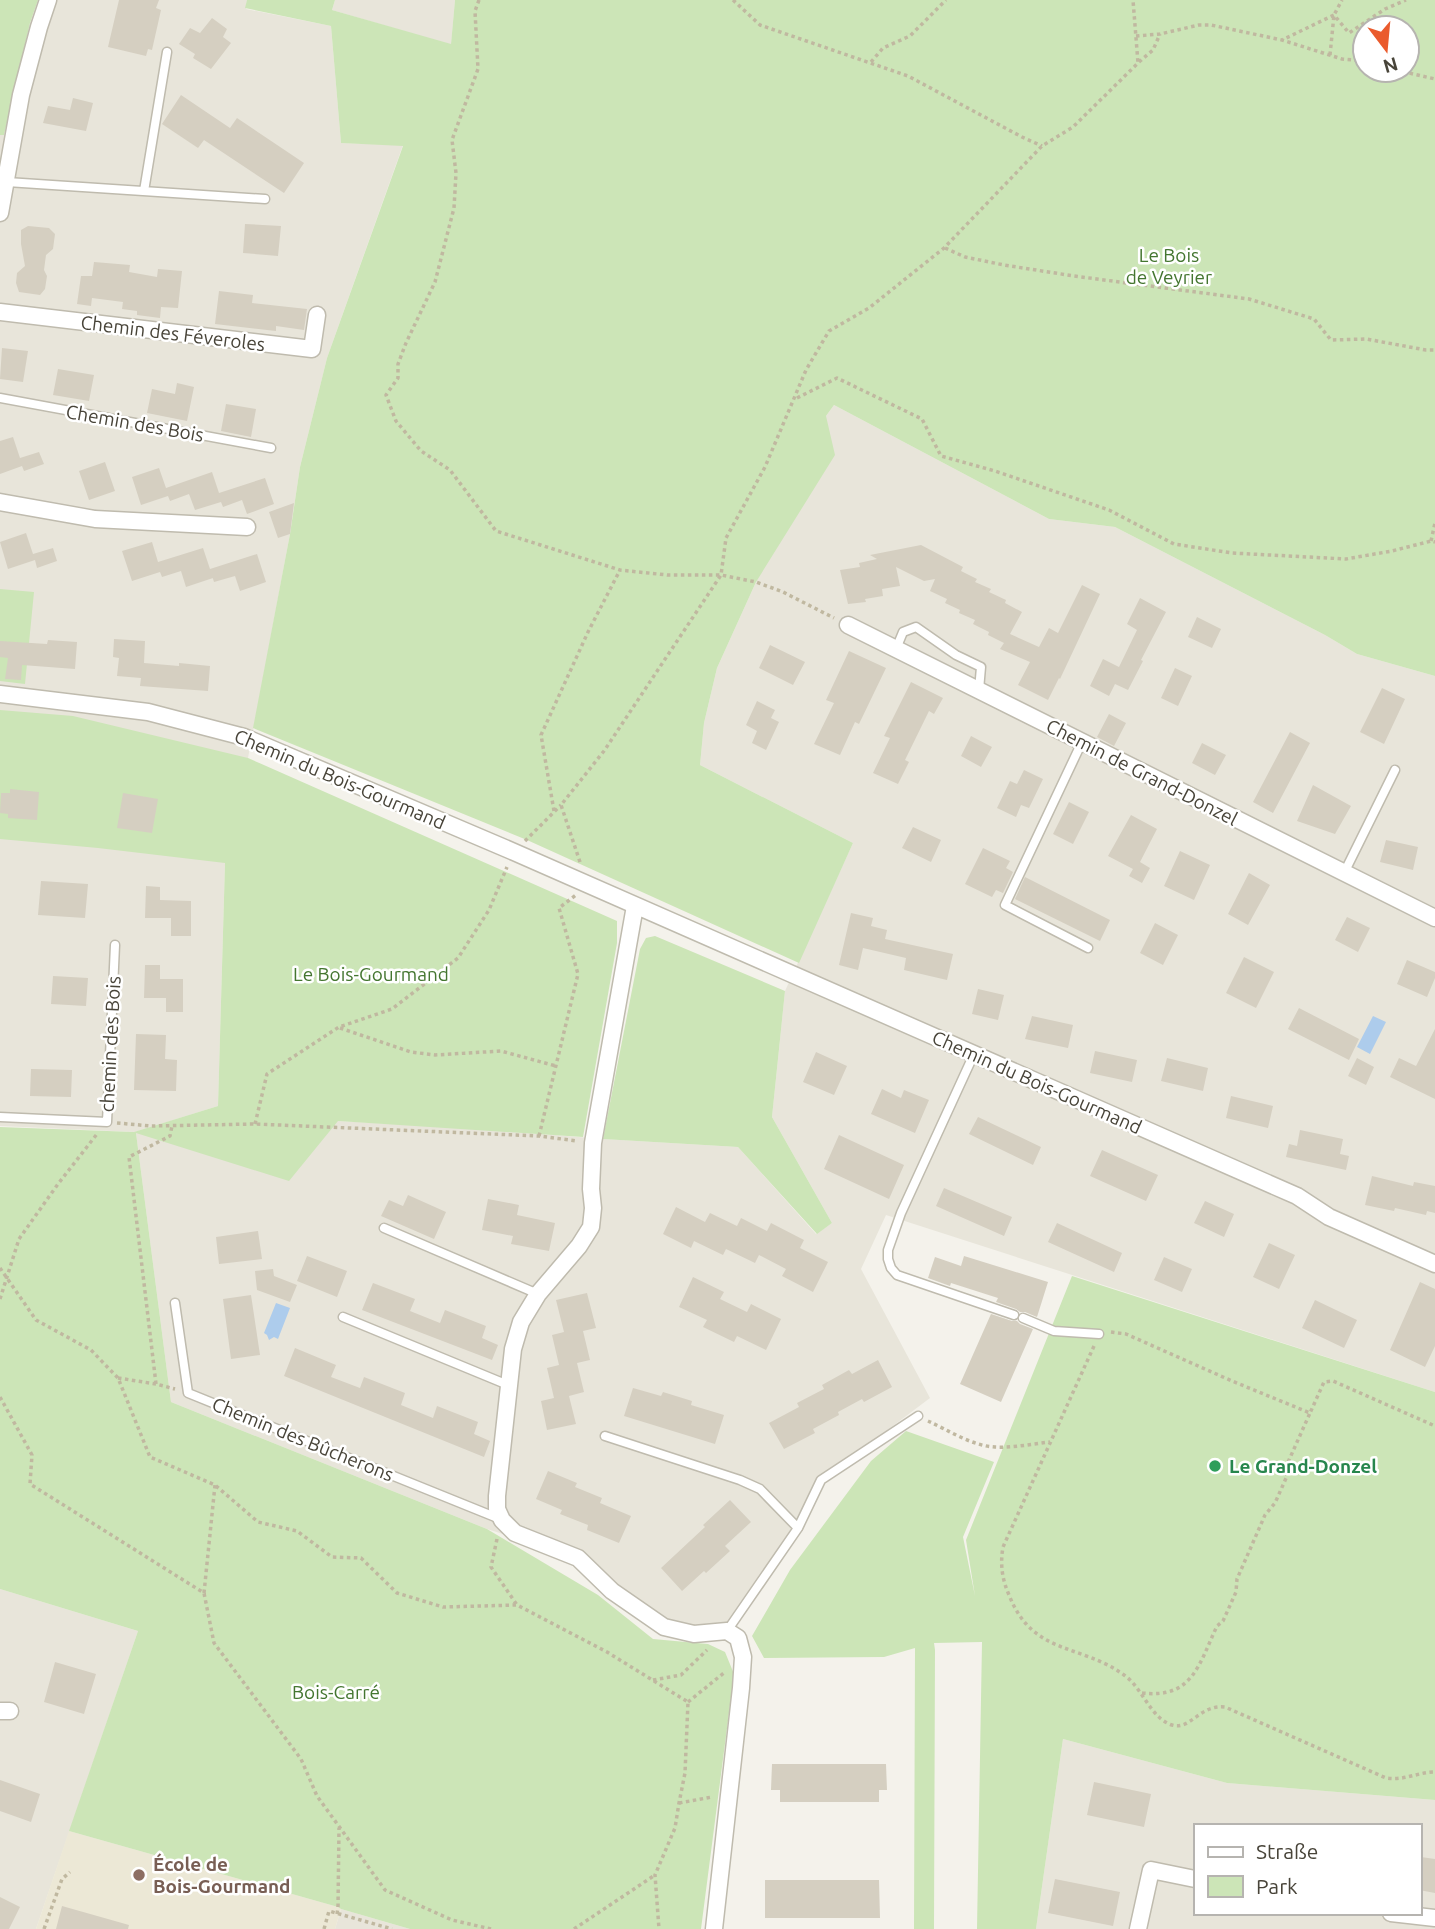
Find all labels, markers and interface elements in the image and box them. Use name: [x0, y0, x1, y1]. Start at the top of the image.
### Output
north arrow: [1351, 14, 1421, 84]
text: N: [1381, 53, 1401, 78]
park label: Le Bois de Veyrier: [1126, 244, 1212, 288]
street label: Chemin des Féveroles: [80, 311, 266, 355]
street label: Chemin des Bois: [64, 400, 206, 446]
street label: Chemin de Grand-Donzel: [1043, 714, 1241, 830]
street label: Chemin du Bois-Gourmand: [231, 725, 449, 833]
park label: Le Bois-Gourmand: [293, 963, 449, 985]
street label: chemin des Bois: [95, 975, 125, 1113]
street label: Chemin du Bois-Gourmand: [929, 1026, 1145, 1138]
street label: Chemin des Bûcherons: [209, 1392, 397, 1486]
place label: Le Grand-Donzel: [1229, 1455, 1377, 1477]
marker: Le Grand-Donzel: [1207, 1458, 1223, 1474]
park label: Bois-Carré: [292, 1681, 380, 1703]
legend: [1194, 1824, 1421, 1915]
text: Straße: [1256, 1839, 1318, 1863]
place label: École de Bois-Gourmand: [153, 1853, 291, 1897]
marker: École de Bois-Gourmand: [131, 1867, 147, 1883]
text: Park: [1256, 1874, 1298, 1898]

